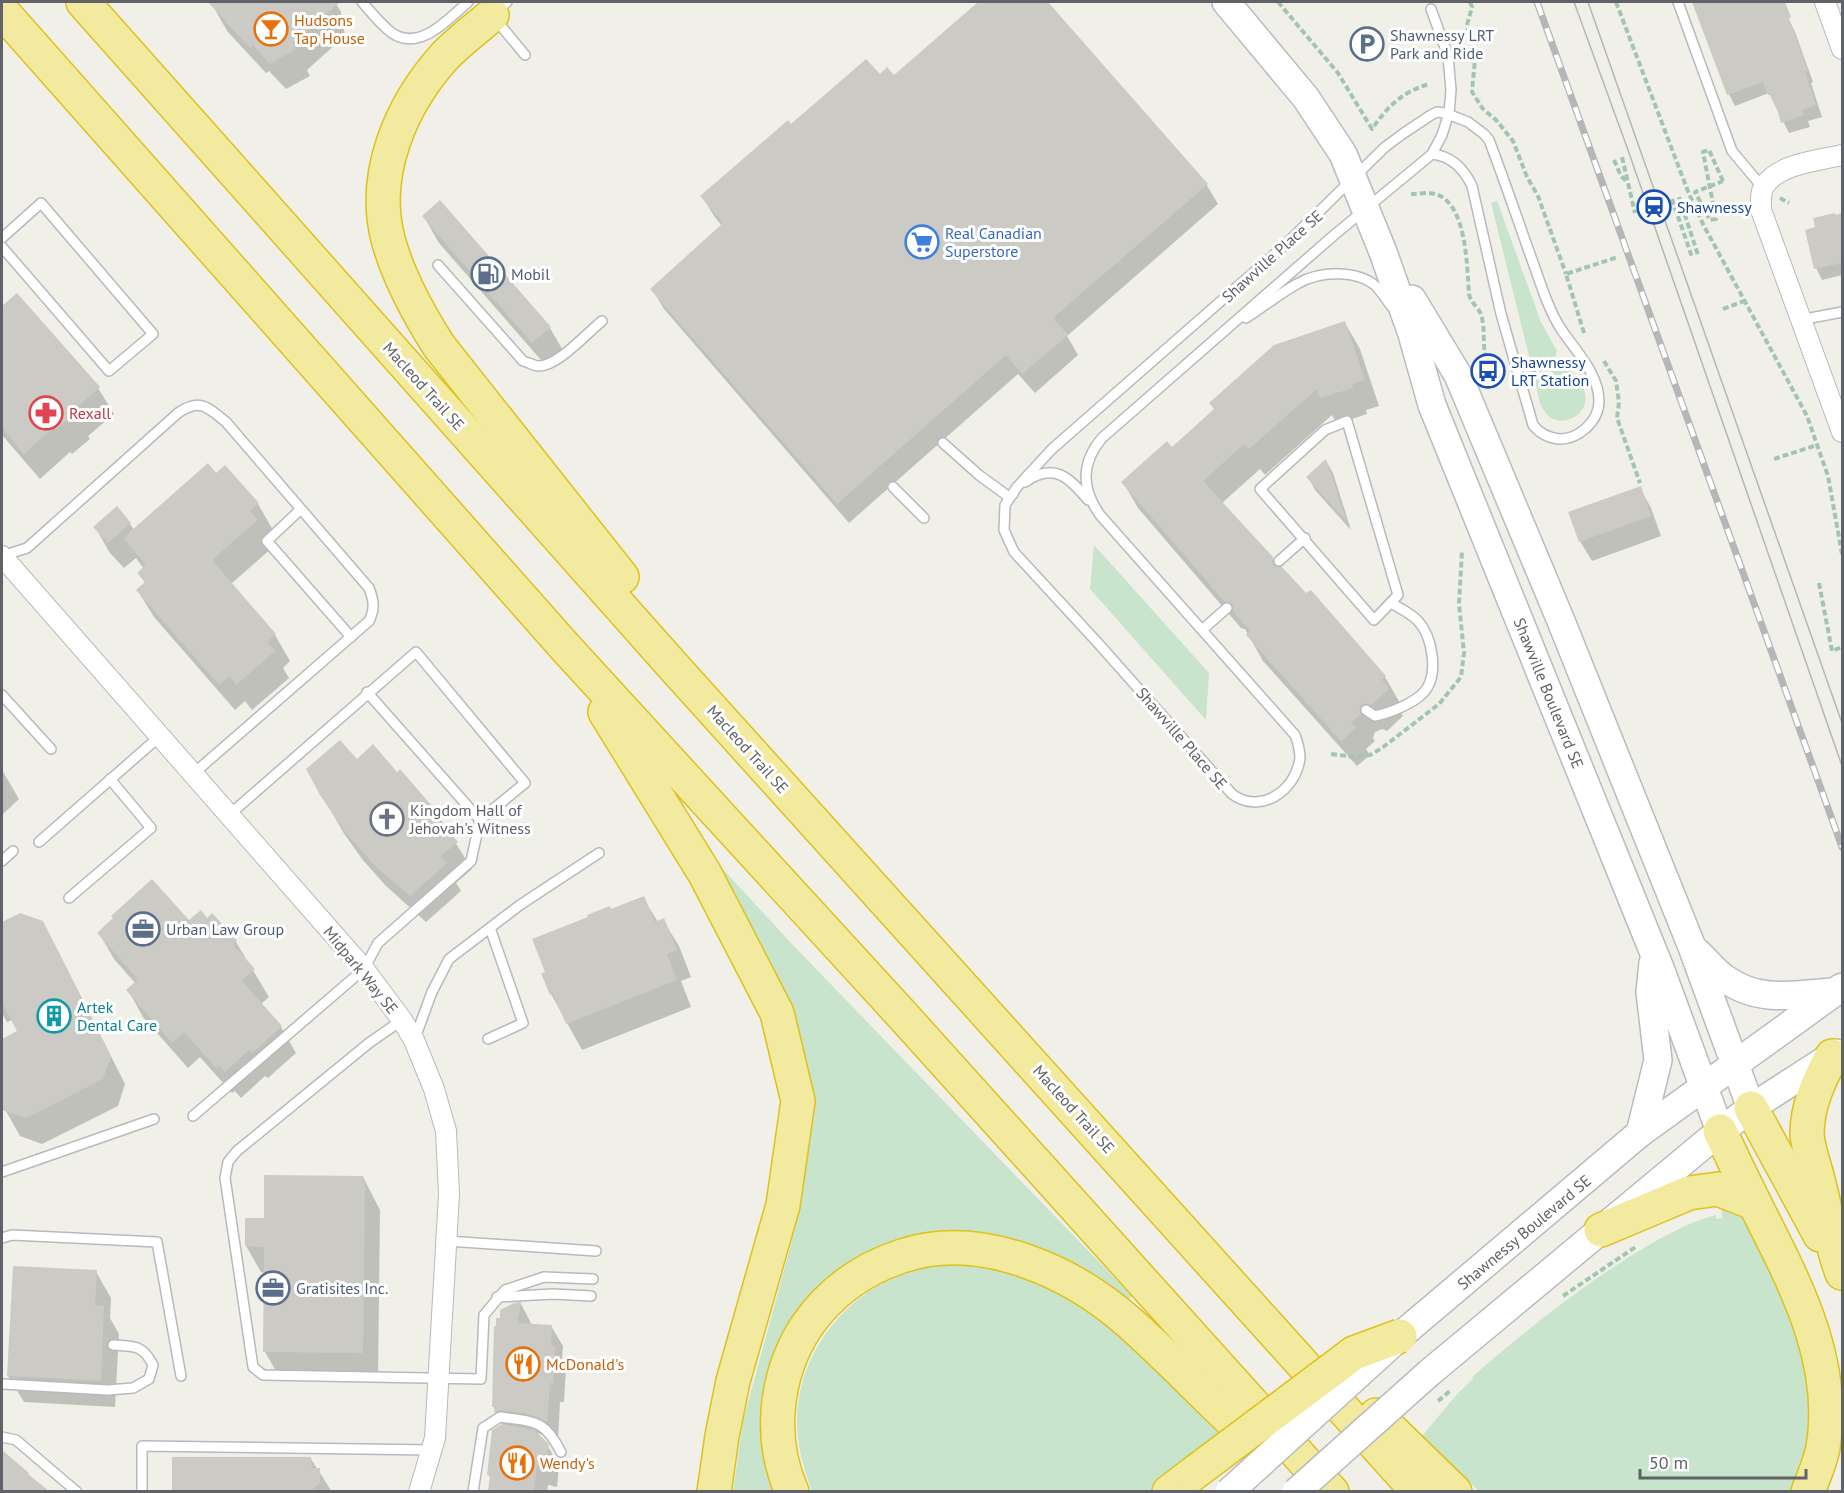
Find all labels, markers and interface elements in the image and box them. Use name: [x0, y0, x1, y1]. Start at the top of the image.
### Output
place label: Hudsons Tap House: [294, 10, 365, 48]
bar icon: Hudsons Tap House: [253, 11, 289, 47]
place label: Shawnessy LRT Park and Ride: [1390, 25, 1494, 63]
parking icon: Shawnessy LRT Park and Ride: [1349, 26, 1385, 62]
station icon: Shawnessy: [1636, 189, 1672, 225]
place label: Shawnessy: [1677, 197, 1752, 217]
street label: Shawville Place SE: [1217, 206, 1327, 306]
place label: Real Canadian Superstore: [945, 223, 1042, 261]
supermarket icon: Real Canadian Superstore: [904, 224, 940, 260]
fuel station icon: Mobil: [470, 256, 506, 292]
place label: Mobil: [511, 264, 550, 284]
street label: Macleod Trail SE: [379, 338, 469, 434]
place label: Shawnessy LRT Station: [1511, 352, 1589, 390]
bus stop icon: Shawnessy LRT Station: [1470, 353, 1506, 389]
pharmacy icon: Rexall: [28, 395, 64, 431]
place label: Rexall: [69, 403, 111, 423]
street label: Shawville Boulevard SE: [1510, 615, 1588, 771]
street label: Shawville Place SE: [1132, 683, 1232, 793]
street label: Macleod Trail SE: [703, 701, 793, 797]
place label: Kingdom Hall of Jehovah's Witness: [409, 800, 531, 838]
church icon: Kingdom Hall of Jehovah's Witness: [369, 801, 405, 837]
office icon: Urban Law Group: [125, 911, 161, 947]
place label: Urban Law Group: [166, 919, 284, 939]
street label: Midpark Way SE: [319, 922, 403, 1018]
place label: Artek Dental Care: [77, 997, 157, 1035]
building icon: Artek Dental Care: [36, 998, 72, 1034]
street label: Macleod Trail SE: [1029, 1061, 1119, 1157]
street label: Shawnessy Boulevard SE: [1453, 1170, 1595, 1294]
office icon: Gratisites Inc.: [255, 1270, 291, 1306]
place label: Gratisites Inc.: [296, 1278, 388, 1298]
restaurant icon: McDonald's: [505, 1346, 541, 1382]
place label: McDonald's: [546, 1354, 624, 1374]
scale bar: [1640, 1442, 1806, 1480]
restaurant icon: Wendy's: [499, 1445, 535, 1481]
text: 50 m: [1649, 1451, 1688, 1474]
place label: Wendy's: [540, 1453, 595, 1473]

